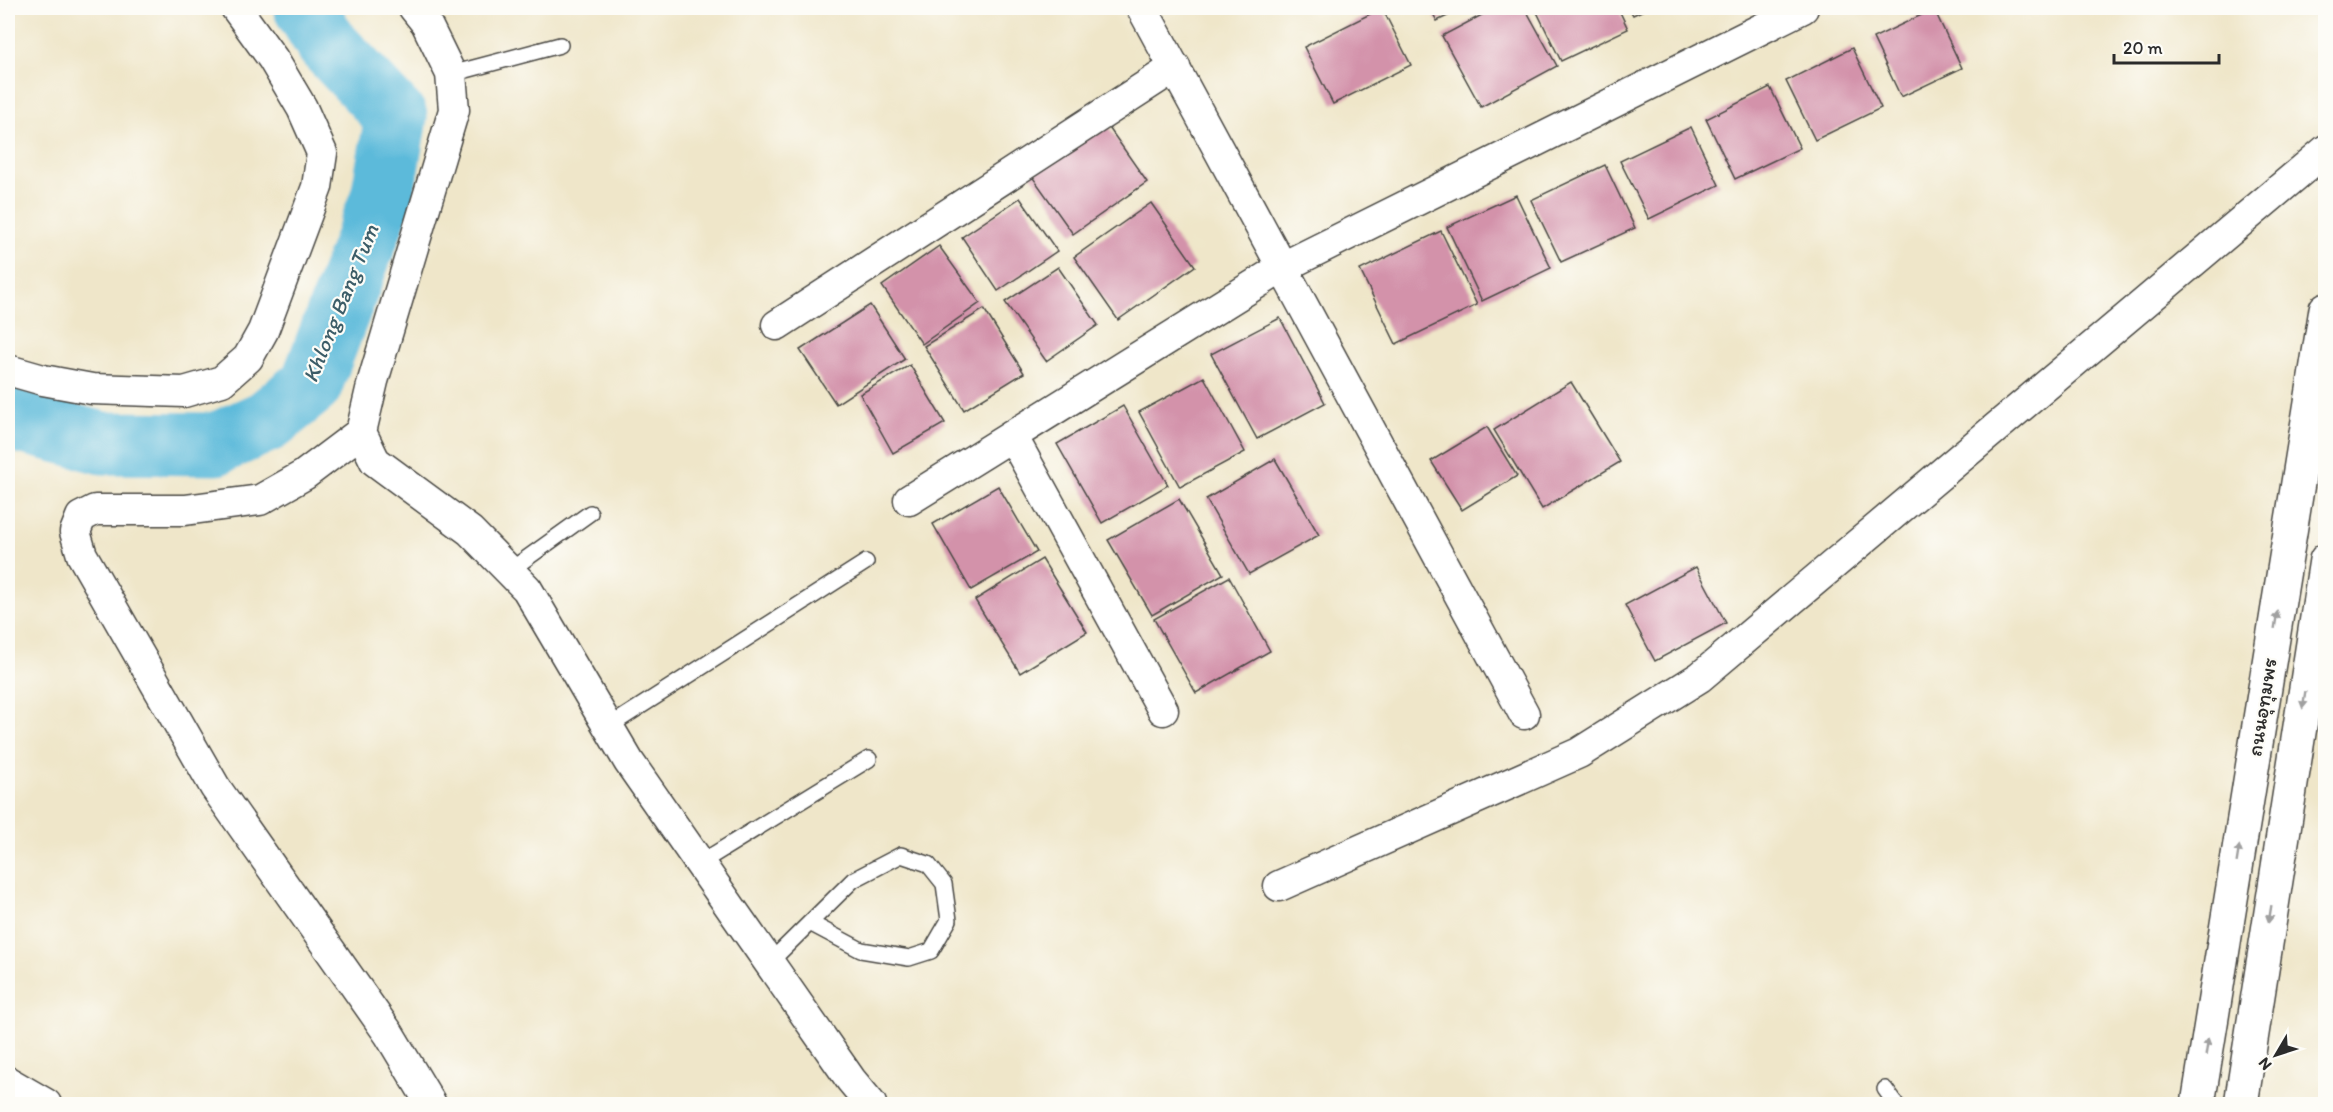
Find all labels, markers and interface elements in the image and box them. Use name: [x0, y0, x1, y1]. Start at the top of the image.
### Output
scale bar: [2114, 27, 2219, 65]
text: 20 m: [2123, 37, 2163, 59]
water label: Khlong Bang Tum: [296, 220, 385, 386]
one-way arrow: [2271, 611, 2280, 630]
street label: ถนนอุทุมพร: [2241, 655, 2283, 758]
one-way arrow: [2299, 691, 2308, 710]
one-way arrow: [2234, 845, 2243, 864]
one-way arrow: [2266, 905, 2275, 924]
north arrow: [2246, 1025, 2306, 1085]
one-way arrow: [2203, 1037, 2212, 1056]
text: N: [2254, 1054, 2276, 1074]

